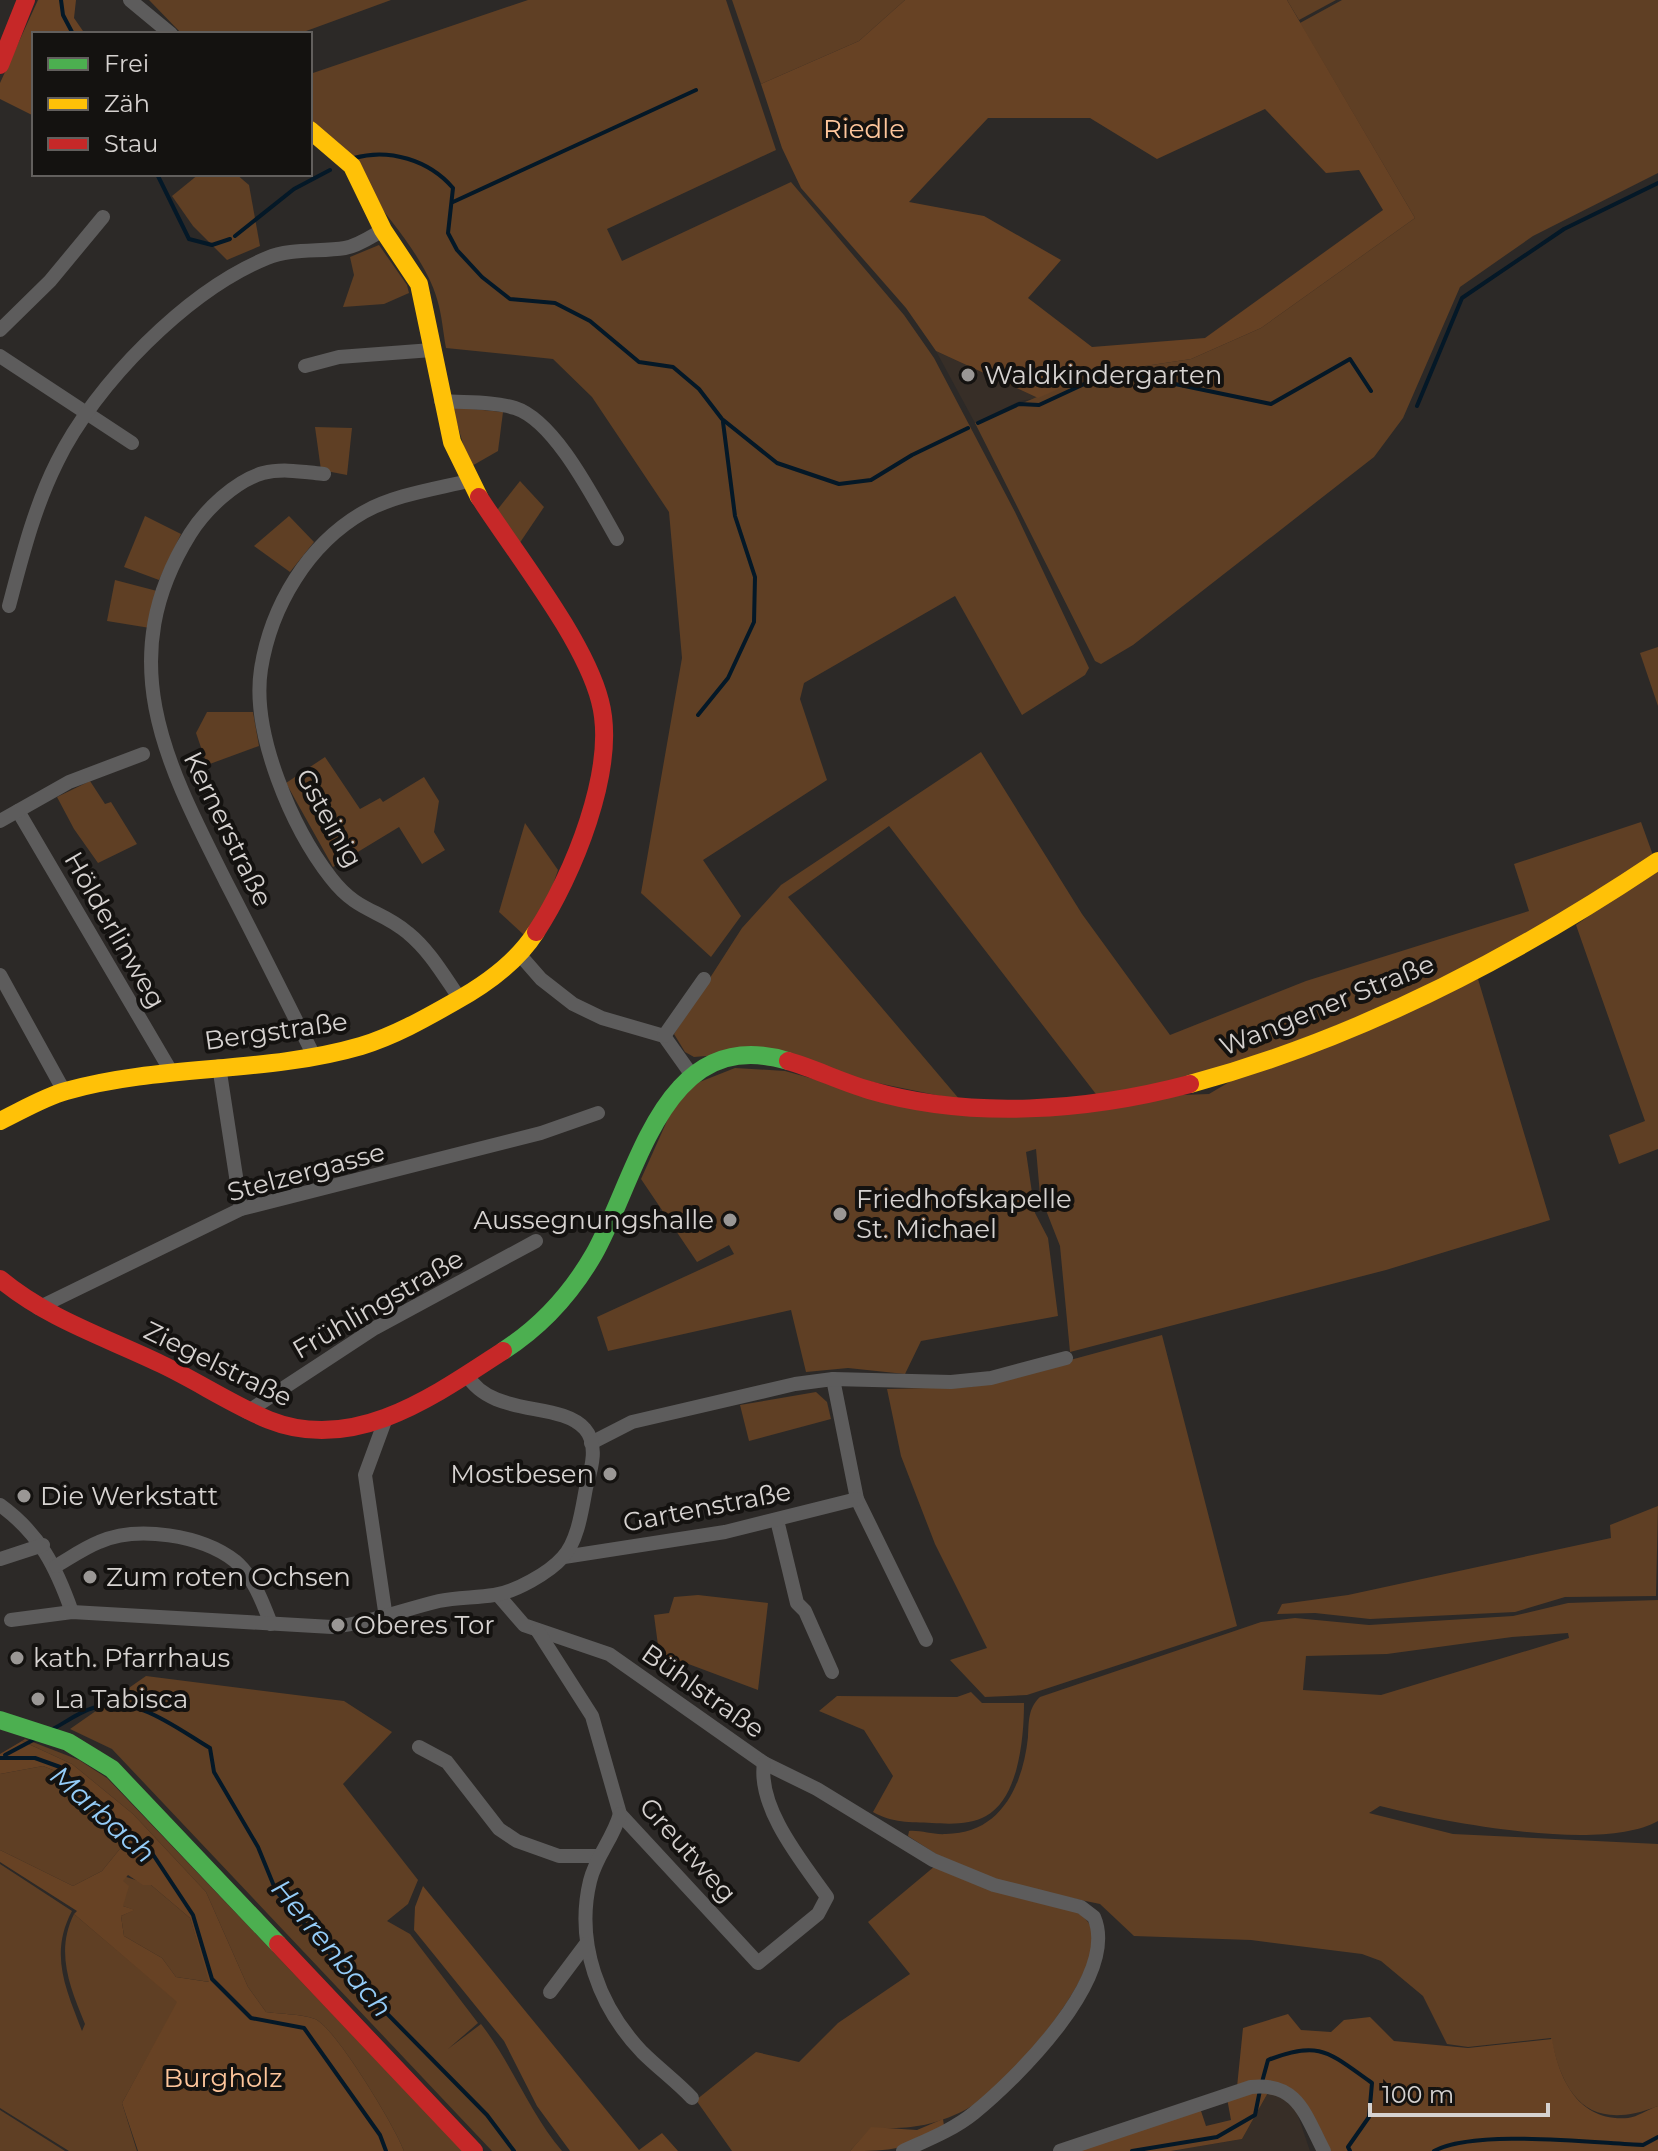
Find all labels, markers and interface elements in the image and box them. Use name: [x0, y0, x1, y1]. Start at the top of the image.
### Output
legend: [32, 32, 312, 176]
text: Frei: [104, 49, 149, 78]
text: Zäh: [104, 89, 150, 118]
park label: Riedle: [823, 113, 905, 145]
text: Stau: [104, 129, 158, 158]
place label: Waldkindergarten: [984, 359, 1222, 391]
marker: Waldkindergarten: [959, 366, 977, 384]
street label: Kernerstraße: [177, 746, 279, 912]
street label: Gsteinig: [289, 763, 369, 873]
street label: Hölderlinweg: [57, 846, 173, 1014]
street label: Wangener Straße: [1215, 947, 1439, 1063]
street label: Bergstraße: [202, 1005, 350, 1057]
street label: Stelzergasse: [224, 1136, 388, 1208]
place label: Friedhofskapelle St. Michael: [856, 1183, 1072, 1245]
place label: Aussegnungshalle: [474, 1204, 714, 1236]
marker: Friedhofskapelle St. Michael: [831, 1205, 849, 1223]
marker: Aussegnungshalle: [721, 1211, 739, 1229]
street label: Frühlingstraße: [287, 1242, 469, 1366]
street label: Ziegelstraße: [139, 1314, 297, 1414]
place label: Mostbesen: [450, 1458, 594, 1490]
marker: Mostbesen: [601, 1465, 619, 1483]
street label: Gartenstraße: [620, 1475, 794, 1539]
place label: Die Werkstatt: [40, 1480, 218, 1512]
marker: Die Werkstatt: [15, 1487, 33, 1505]
place label: Zum roten Ochsen: [106, 1561, 351, 1593]
marker: Zum roten Ochsen: [81, 1568, 99, 1586]
place label: Oberes Tor: [354, 1609, 495, 1641]
marker: Oberes Tor: [329, 1616, 347, 1634]
street label: Bühlstraße: [635, 1637, 771, 1745]
place label: kath. Pfarrhaus: [33, 1642, 230, 1674]
marker: kath. Pfarrhaus: [8, 1649, 26, 1667]
place label: La Tabisca: [54, 1683, 188, 1715]
marker: La Tabisca: [29, 1690, 47, 1708]
water label: Marbach: [44, 1758, 162, 1870]
street label: Greutweg: [633, 1791, 743, 1909]
water label: Herrenbach: [264, 1872, 400, 2024]
park label: Burgholz: [163, 2062, 283, 2094]
scale bar: [1370, 2067, 1548, 2117]
text: 100 m: [1382, 2080, 1454, 2109]

